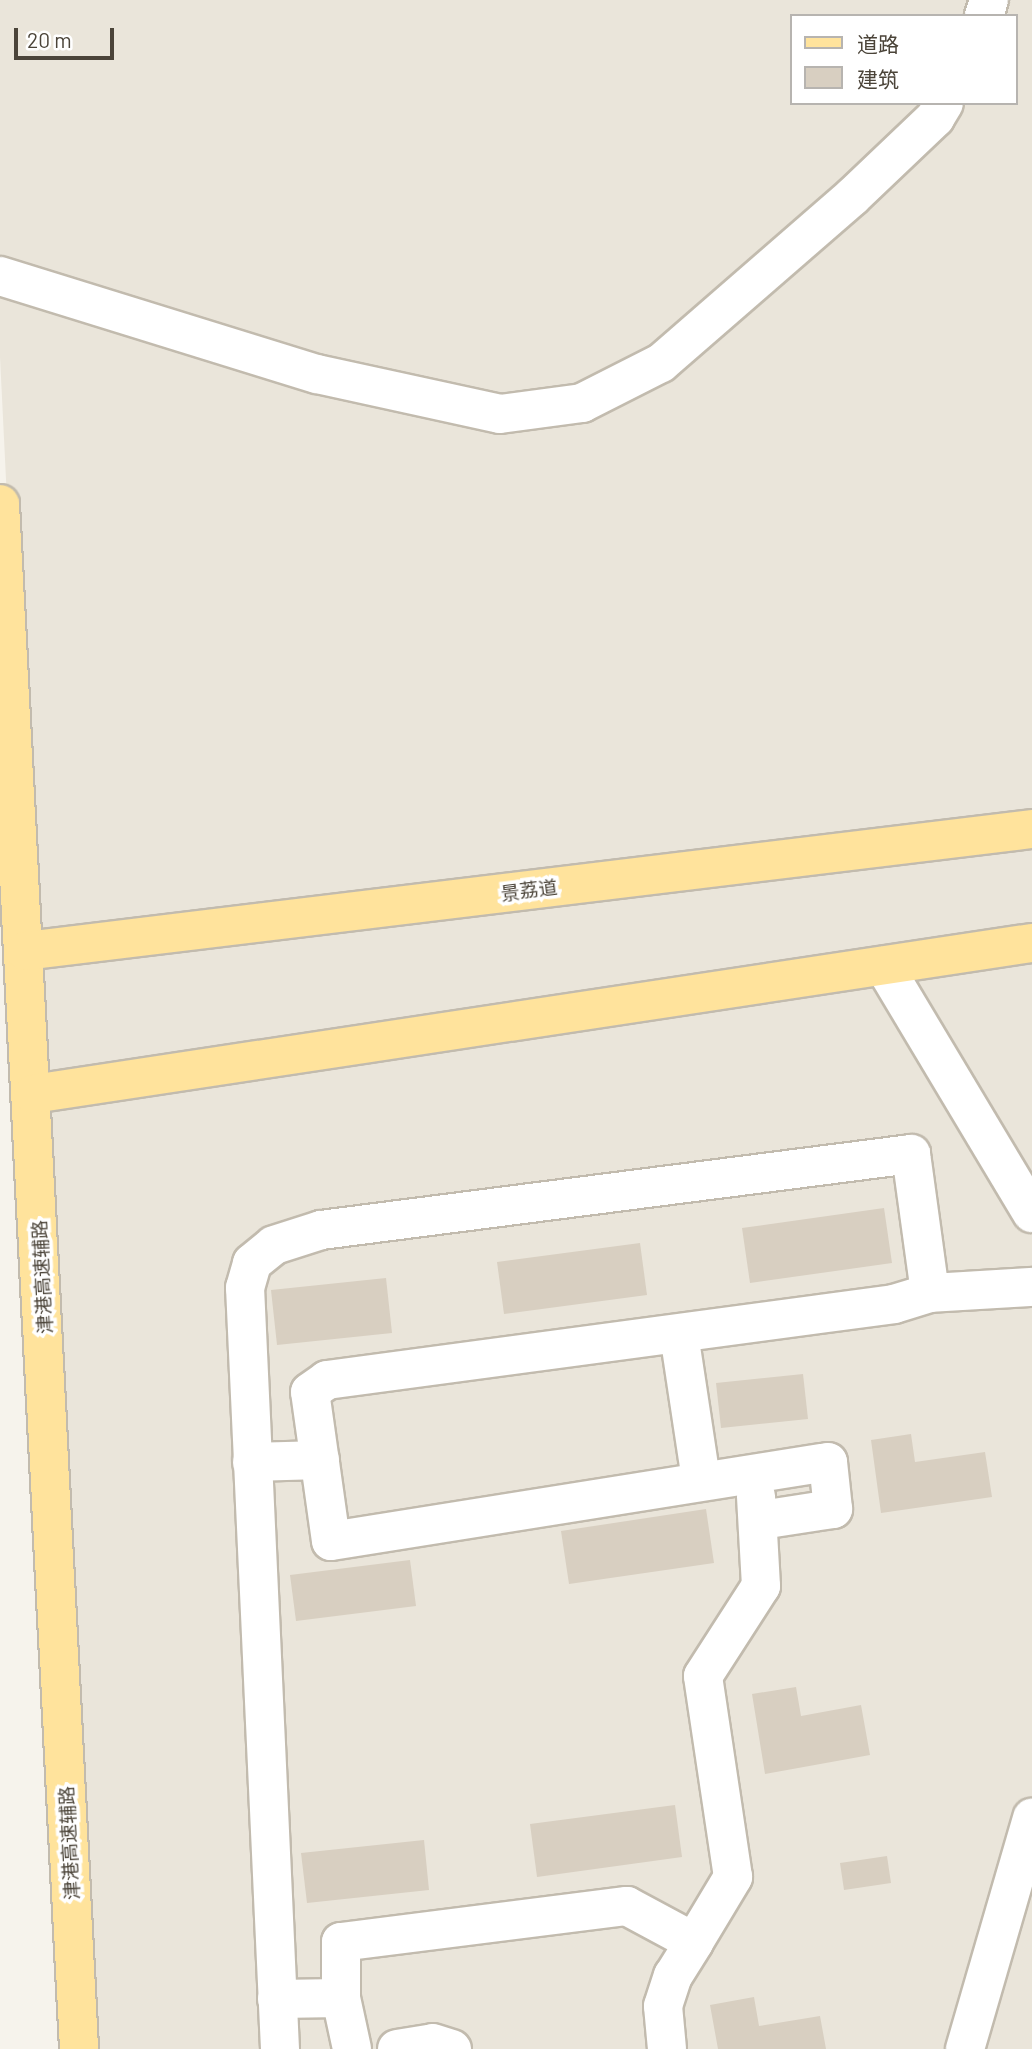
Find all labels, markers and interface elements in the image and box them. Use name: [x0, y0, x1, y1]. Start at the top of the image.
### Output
scale bar: [18, 14, 117, 58]
legend: [790, 14, 1018, 105]
text: 20 m: [27, 27, 72, 52]
text: 道路: [857, 31, 899, 56]
text: 建筑: [857, 66, 899, 91]
street label: 景荔道: [499, 875, 559, 905]
street label: 津港高速辅路: [28, 1219, 56, 1335]
street label: 津港高速辅路: [55, 1785, 83, 1901]

